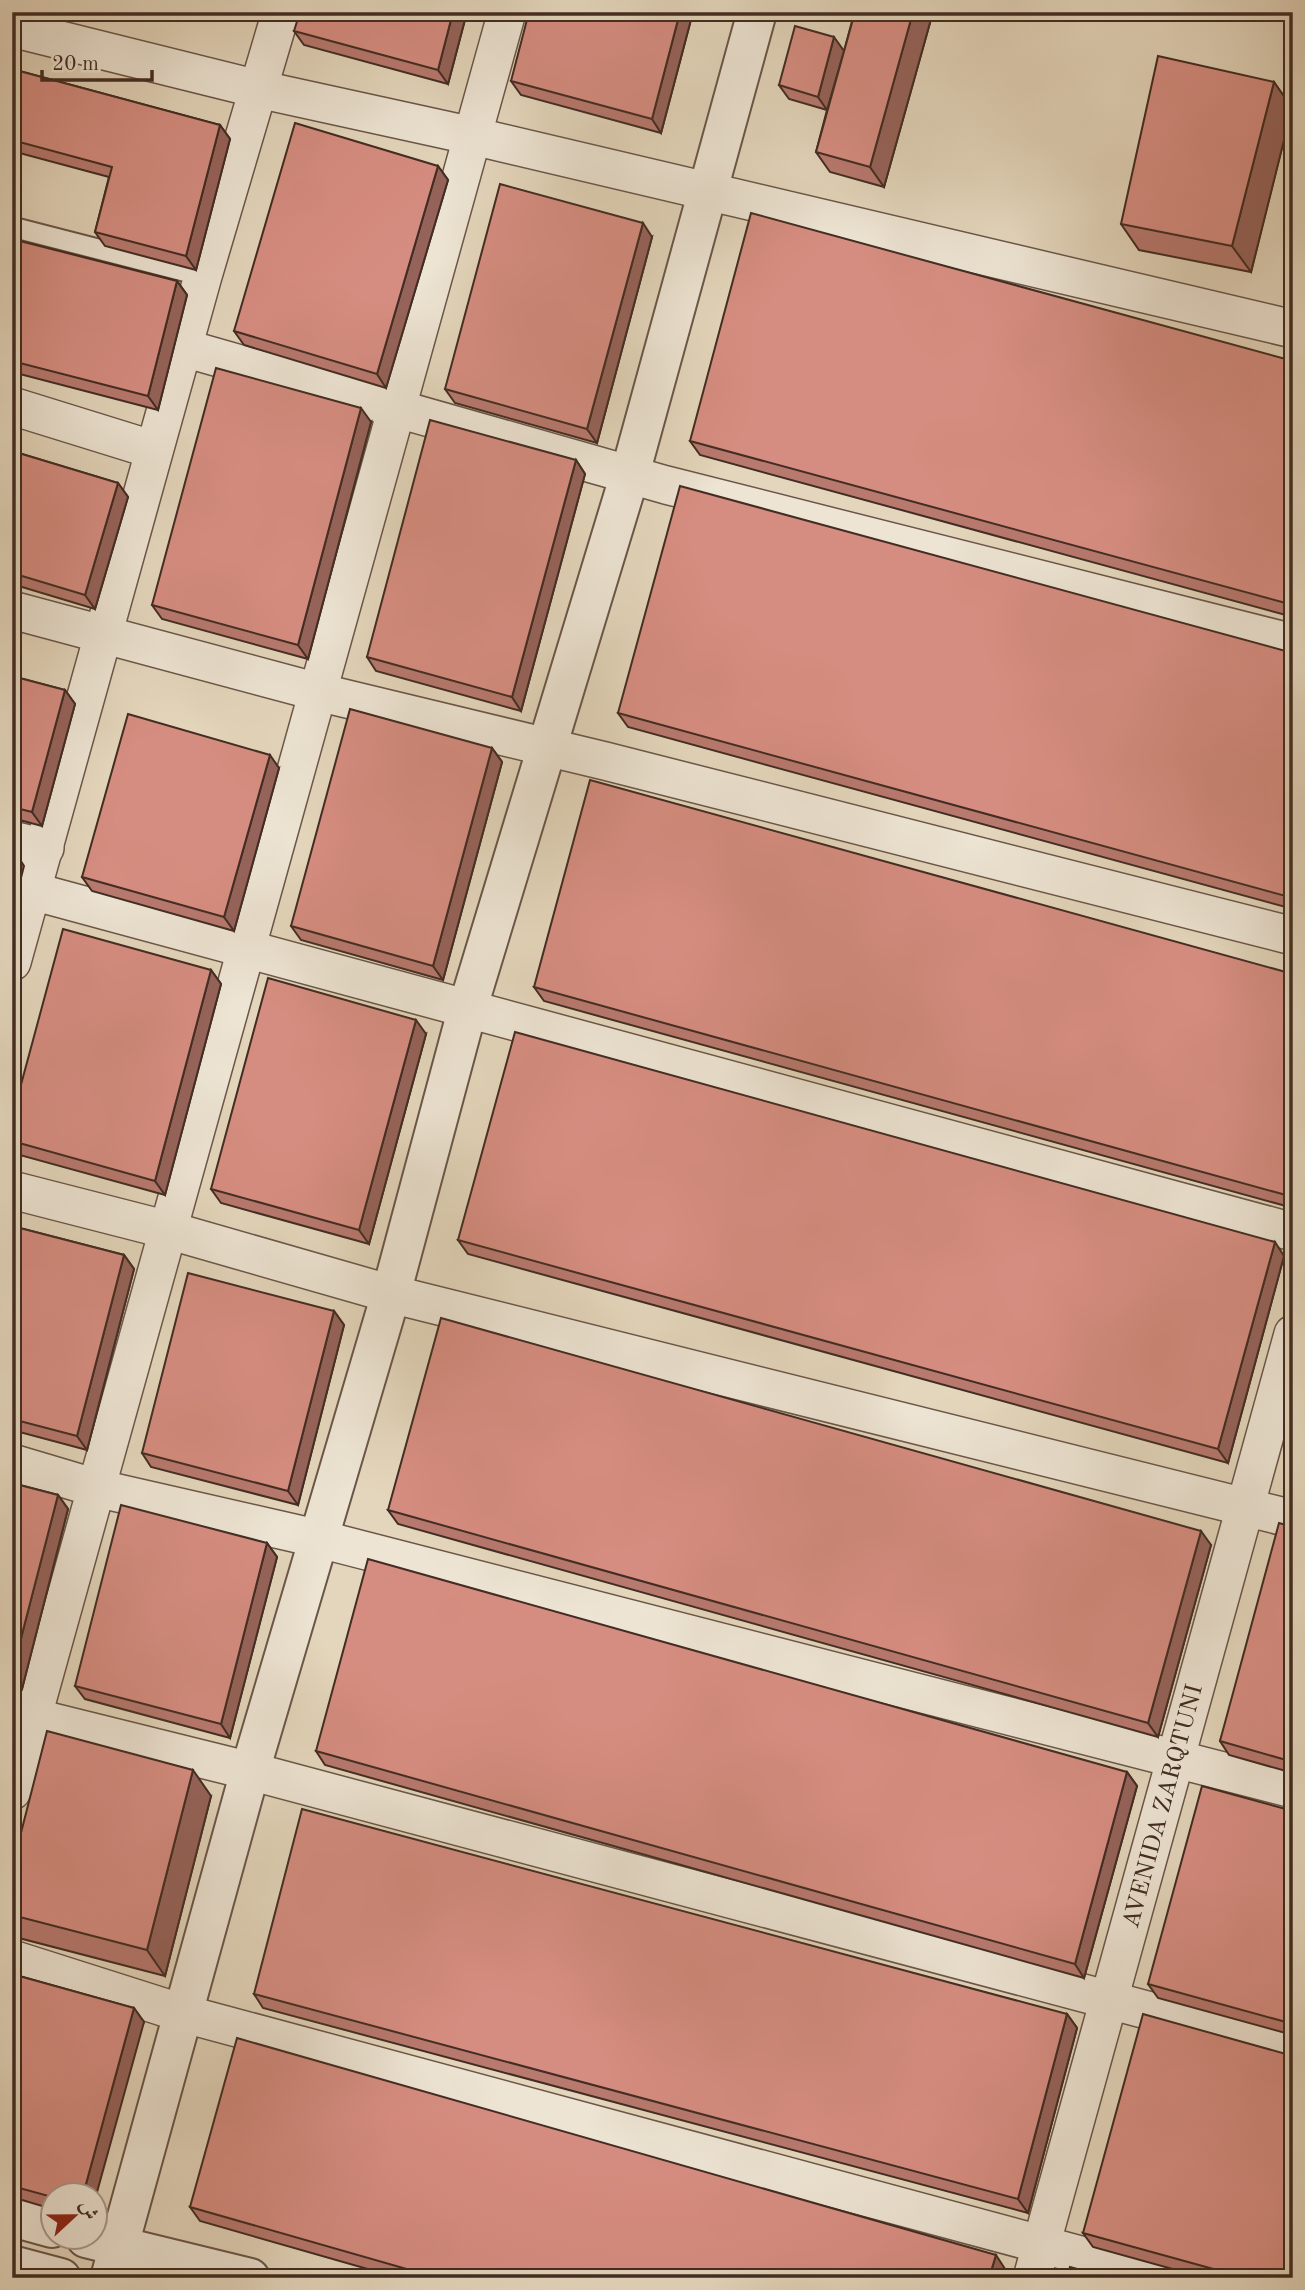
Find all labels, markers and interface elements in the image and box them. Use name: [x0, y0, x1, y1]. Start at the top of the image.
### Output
scale bar: [42, 38, 152, 82]
text: 20 m: [52, 54, 99, 75]
street label: AVENIDA ZARQTUNI: [1120, 1682, 1208, 1931]
north arrow: [38, 2182, 108, 2252]
text: ش: [75, 2198, 100, 2223]

